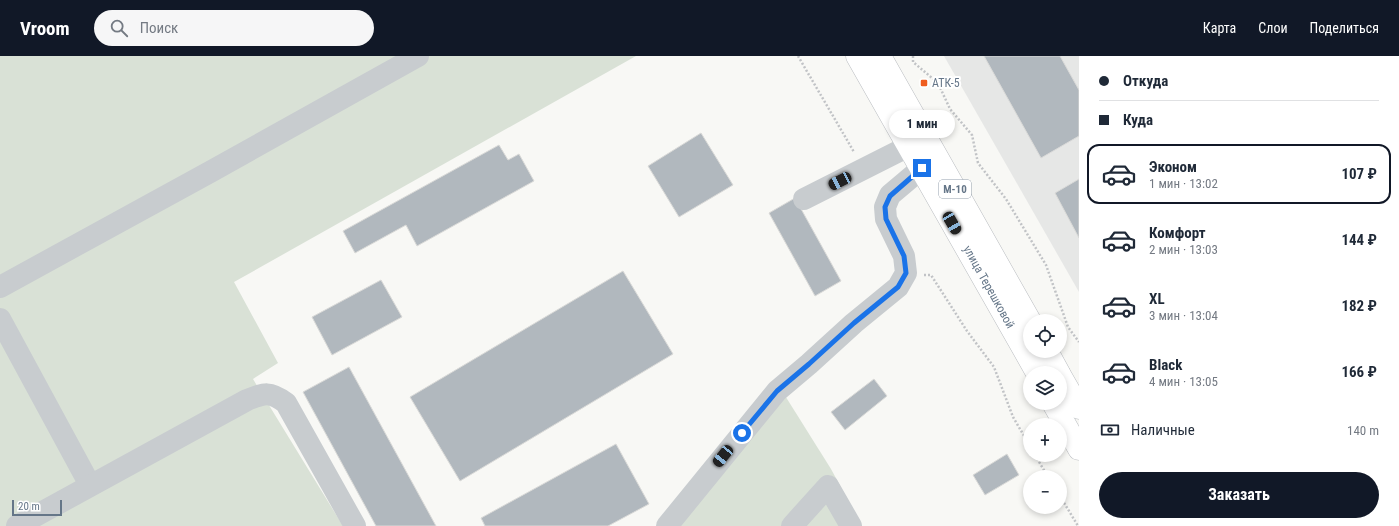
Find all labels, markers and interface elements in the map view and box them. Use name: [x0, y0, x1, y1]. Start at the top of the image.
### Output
search box: [94, 10, 374, 46]
text: Vroom: [20, 17, 70, 40]
icon: search: [108, 17, 130, 39]
text: Поиск: [140, 19, 178, 37]
text: Карта: [1203, 20, 1236, 36]
text: Слои: [1258, 20, 1288, 36]
text: Поделиться: [1310, 20, 1379, 36]
text: Откуда: [1123, 72, 1168, 90]
place label: АТК-5: [932, 76, 960, 90]
marker: АТК-5: [919, 78, 929, 88]
callout: 1 мин: [889, 110, 955, 138]
text: Куда: [1123, 111, 1153, 129]
text: 1 мин: [906, 116, 938, 131]
icon: car: [1101, 156, 1137, 192]
text: Эконом: [1149, 158, 1197, 176]
route end: [913, 159, 931, 177]
text: 107 ₽: [1341, 165, 1377, 183]
car: [827, 170, 853, 192]
text: 1 мин · 13:02: [1149, 176, 1218, 191]
road number: М-10: [939, 180, 971, 198]
car: [941, 210, 963, 236]
icon: car: [1101, 222, 1137, 258]
text: Комфорт: [1149, 224, 1206, 242]
text: 144 ₽: [1341, 231, 1377, 249]
text: 2 мин · 13:03: [1149, 242, 1218, 257]
street label: улица Терешковой: [960, 243, 1018, 331]
icon: car: [1101, 288, 1137, 324]
text: XL: [1149, 290, 1165, 308]
text: 182 ₽: [1341, 297, 1377, 315]
text: 3 мин · 13:04: [1149, 308, 1218, 323]
map controls: [1023, 314, 1067, 514]
button: locate: [1023, 314, 1067, 358]
icon: car: [1101, 354, 1137, 390]
text: Black: [1149, 356, 1182, 374]
text: 166 ₽: [1341, 363, 1377, 381]
button: layers: [1023, 366, 1067, 410]
text: 4 мин · 13:05: [1149, 374, 1218, 389]
button: +: [1023, 418, 1067, 462]
icon: cash: [1099, 419, 1121, 441]
text: Наличные: [1131, 421, 1195, 439]
text: 140 m: [1347, 423, 1379, 438]
route start: [733, 424, 751, 442]
car: [711, 443, 735, 469]
button: −: [1023, 470, 1067, 514]
button: Заказать: [1099, 472, 1379, 518]
scale bar: [12, 498, 62, 517]
text: 20 m: [18, 500, 40, 513]

